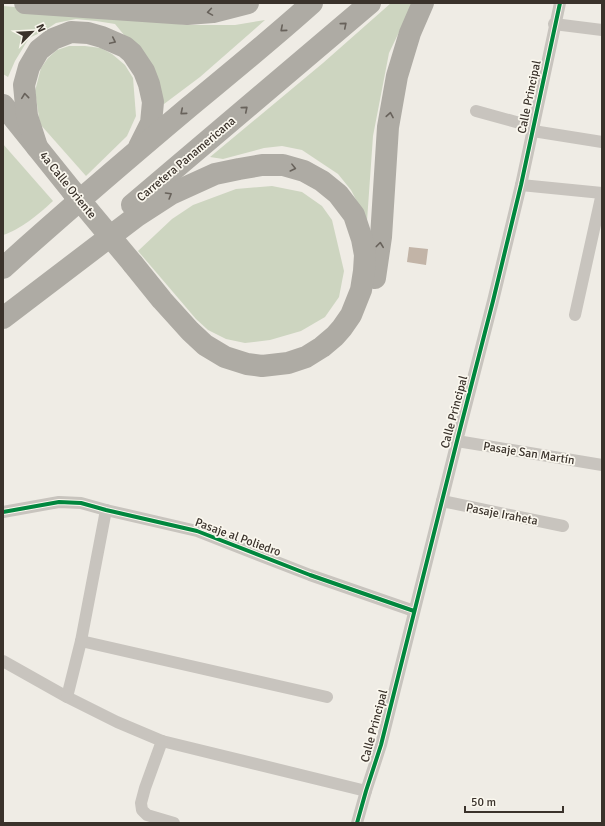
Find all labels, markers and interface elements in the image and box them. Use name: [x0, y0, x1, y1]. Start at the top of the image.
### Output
one-way arrow: [207, 7, 214, 16]
north arrow: [12, 12, 52, 52]
text: N: [33, 22, 48, 34]
one-way arrow: [340, 22, 347, 29]
one-way arrow: [280, 24, 287, 31]
one-way arrow: [109, 36, 116, 44]
street label: Calle Principal: [514, 59, 545, 135]
one-way arrow: [20, 93, 29, 99]
one-way arrow: [240, 106, 248, 114]
one-way arrow: [180, 108, 188, 115]
one-way arrow: [385, 112, 394, 118]
street label: Carretera Panamericana: [134, 114, 239, 205]
street label: 4a Calle Oriente: [36, 149, 99, 222]
one-way arrow: [289, 163, 296, 172]
one-way arrow: [165, 192, 172, 200]
one-way arrow: [375, 242, 384, 248]
street label: Calle Principal: [438, 374, 472, 450]
street label: Pasaje San Martín: [482, 439, 576, 468]
street label: Pasaje Iraheta: [465, 500, 539, 529]
street label: Pasaje al Poliedro: [193, 515, 283, 560]
street label: Calle Principal: [358, 688, 392, 764]
scale bar: [465, 788, 563, 814]
text: 50 m: [471, 795, 496, 810]

